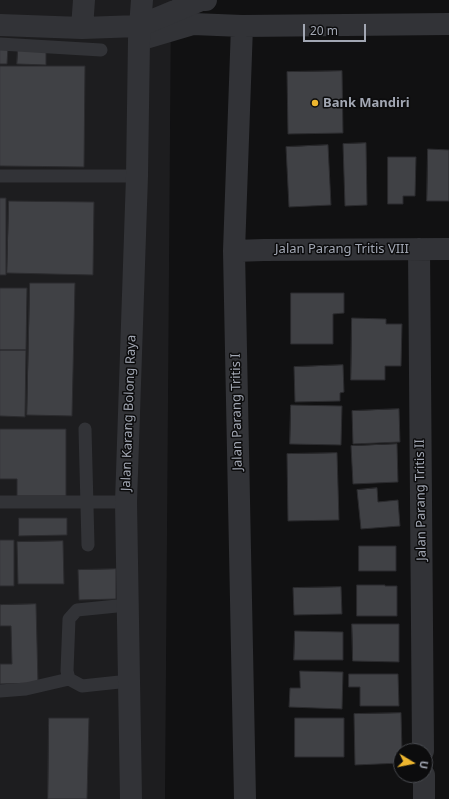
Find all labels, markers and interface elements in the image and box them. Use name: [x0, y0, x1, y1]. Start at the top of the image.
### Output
scale bar: [305, 16, 368, 42]
text: 20 m: [310, 22, 338, 39]
place label: Bank Mandiri: [323, 95, 410, 111]
marker: Bank Mandiri: [310, 98, 320, 108]
street label: Jalan Parang Tritis VIII: [275, 241, 409, 257]
street label: Jalan Karang Bolong Raya: [118, 335, 140, 491]
street label: Jalan Parang Tritis I: [228, 353, 246, 471]
street label: Jalan Parang Tritis II: [412, 439, 430, 561]
north arrow: [393, 743, 433, 783]
text: U: [416, 760, 432, 770]

